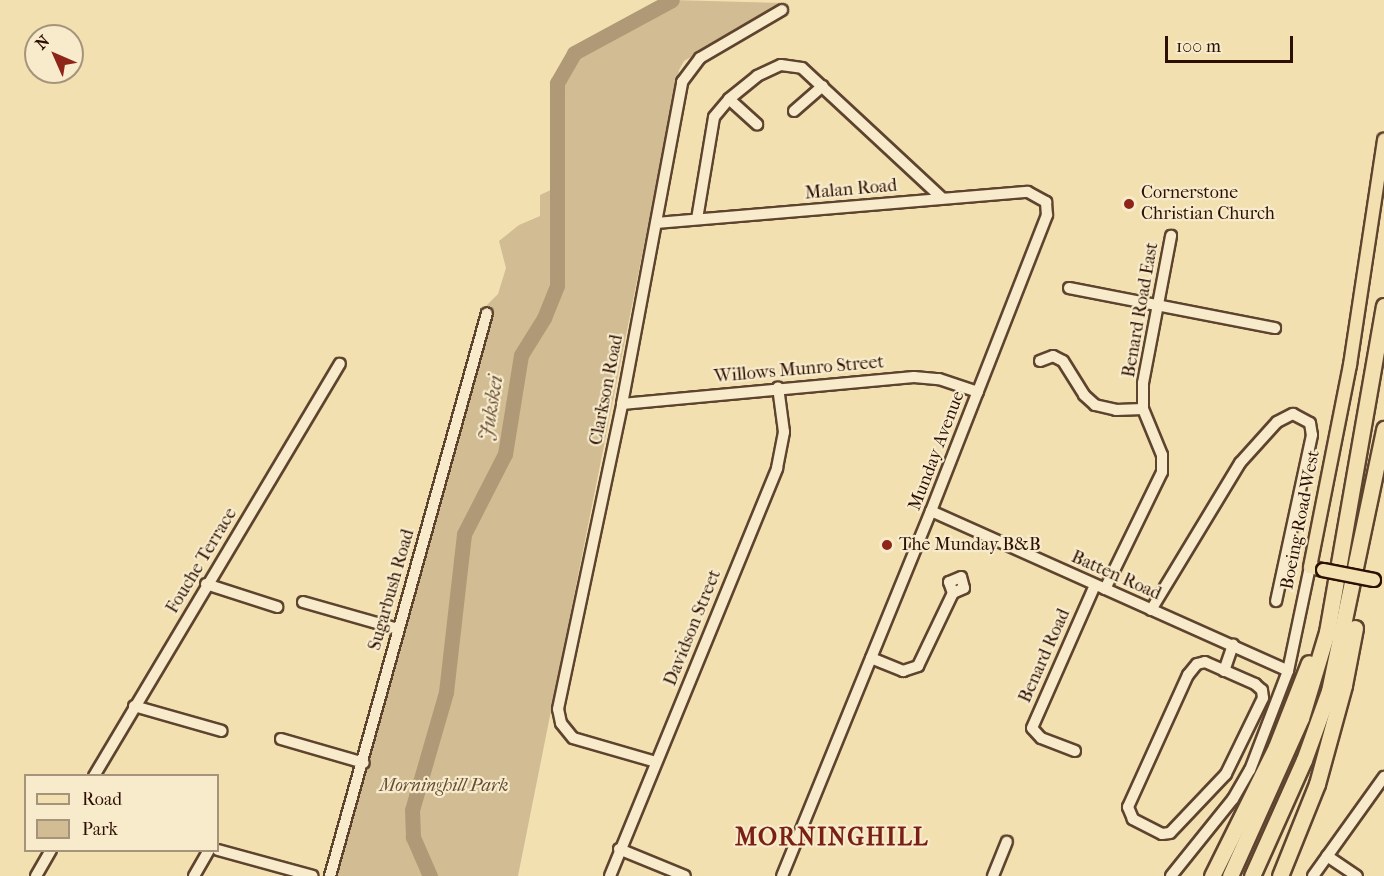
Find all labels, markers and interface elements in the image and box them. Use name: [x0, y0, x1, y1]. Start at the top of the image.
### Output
north arrow: [24, 24, 84, 84]
scale bar: [1168, 24, 1296, 62]
text: N: [31, 31, 53, 53]
text: 100 m: [1176, 36, 1221, 57]
street label: Malan Road: [804, 175, 898, 205]
place label: Cornerstone Christian Church: [1141, 183, 1275, 226]
marker: Cornerstone Christian Church: [1122, 197, 1136, 211]
street label: Benard Road East: [1118, 241, 1164, 379]
street label: Clarkson Road: [586, 333, 628, 447]
street label: Willows Munro Street: [713, 352, 885, 388]
water label: Jukskei: [474, 374, 508, 442]
street label: Munday Avenue: [904, 388, 970, 514]
street label: Boeing Road West: [1277, 449, 1325, 591]
street label: Fouche Terrace: [162, 504, 242, 618]
street label: Sugarbush Road: [364, 527, 420, 653]
place label: The Munday B&B: [899, 534, 1041, 556]
marker: The Munday B&B: [880, 538, 894, 552]
street label: Batten Road: [1068, 547, 1164, 605]
street label: Davidson Street: [660, 567, 726, 689]
street label: Benard Road: [1015, 606, 1075, 706]
legend: [24, 774, 219, 852]
park label: Morninghill Park: [380, 775, 508, 797]
text: Road: [82, 789, 122, 810]
text: Park: [82, 819, 118, 840]
district label: MORNINGHILL: [735, 824, 929, 852]

